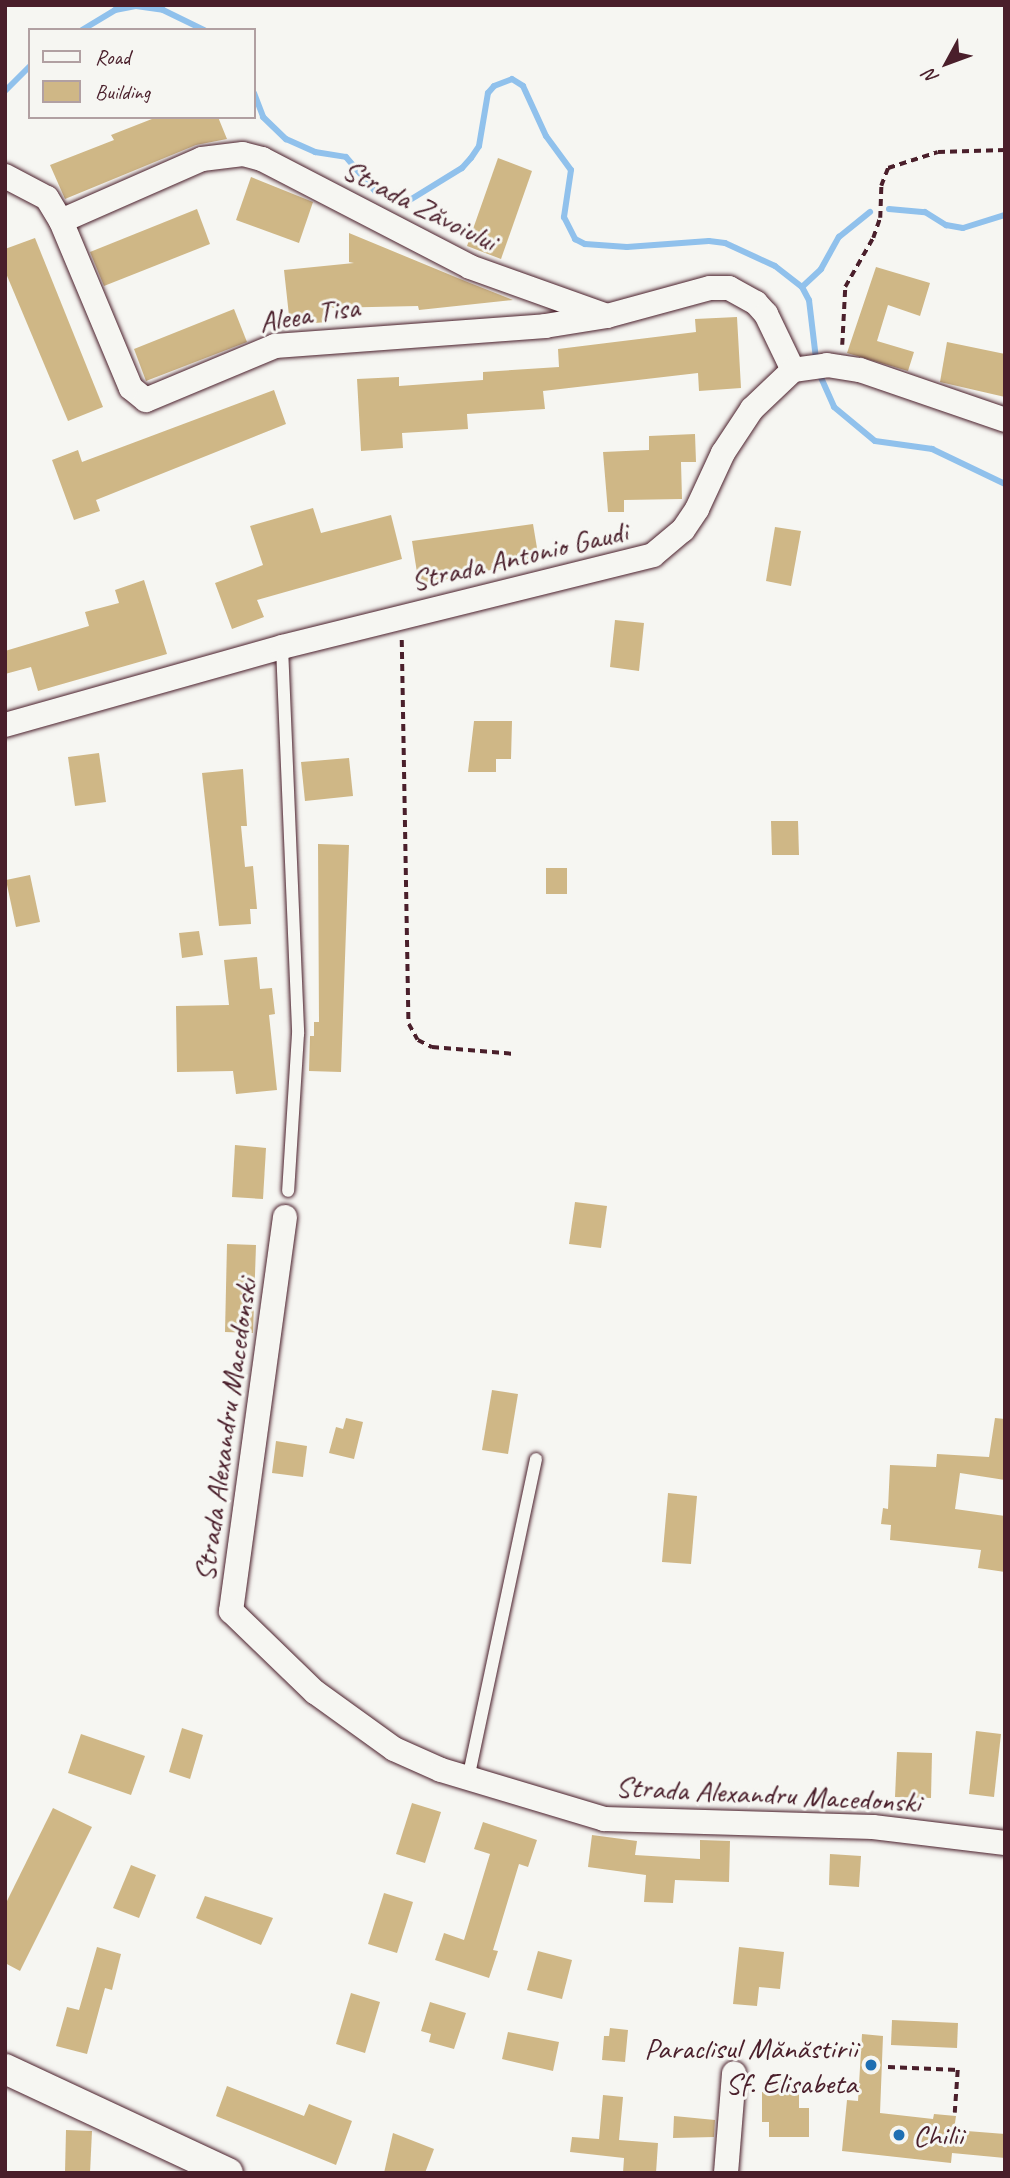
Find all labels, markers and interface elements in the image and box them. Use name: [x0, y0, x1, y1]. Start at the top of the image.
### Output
legend: [28, 28, 256, 119]
north arrow: [912, 28, 982, 98]
text: Road: [95, 44, 130, 70]
text: N: [918, 64, 944, 89]
text: Building: [95, 79, 150, 105]
street label: Strada Zăvoiului: [337, 151, 503, 259]
street label: Aleea Tisa: [256, 288, 362, 340]
street label: Strada Antonio Gaudi: [407, 513, 631, 599]
street label: Strada Alexandru Macedonski: [186, 1277, 264, 1583]
street label: Strada Alexandru Macedonski: [615, 1768, 921, 1820]
place label: Paraclisul Mănăstirii Sf. Elisabeta: [644, 2030, 857, 2100]
marker: Paraclisul Mănăstirii Sf. Elisabeta: [863, 2057, 879, 2073]
place label: Chilii: [913, 2117, 963, 2153]
marker: Chilii: [891, 2127, 907, 2143]

